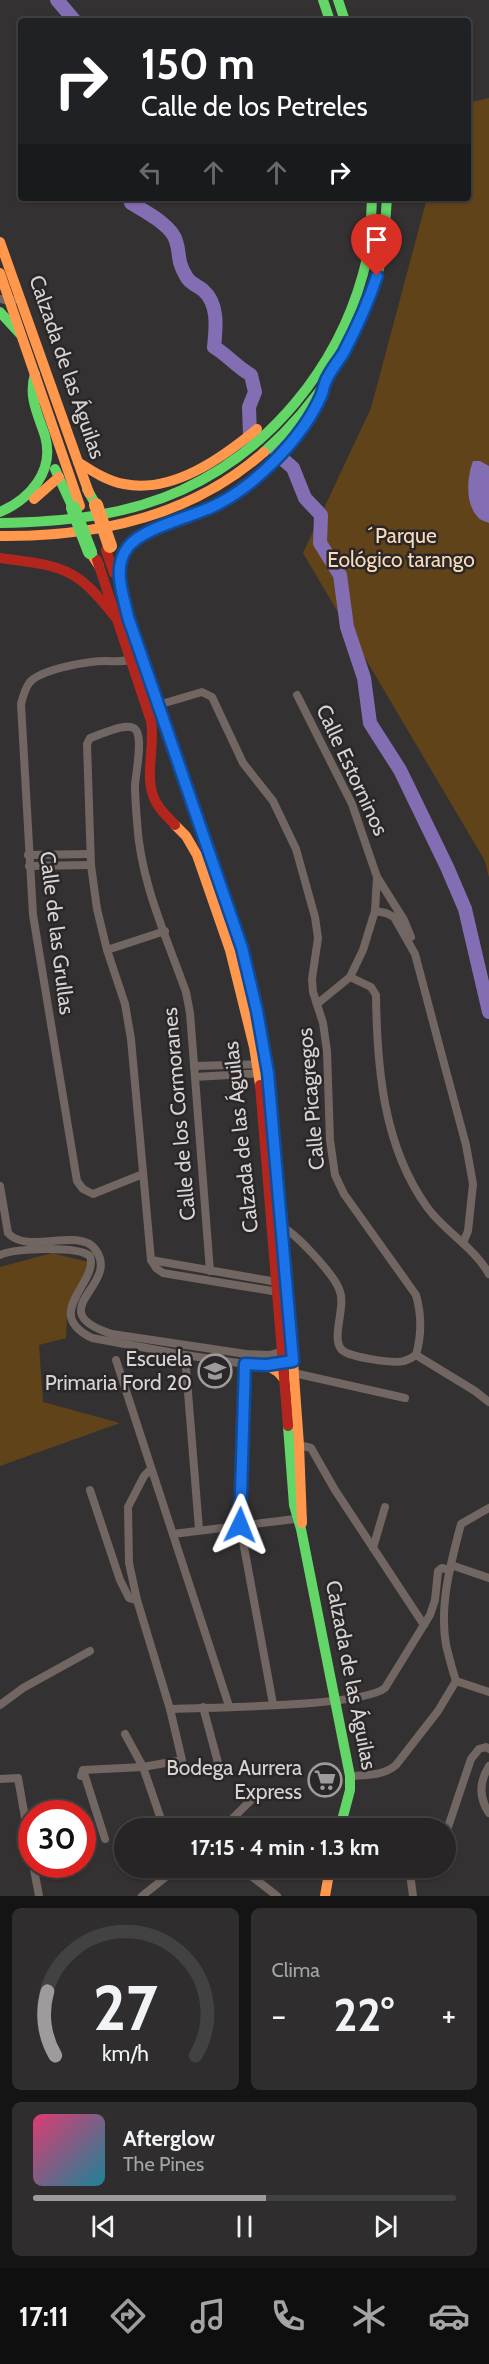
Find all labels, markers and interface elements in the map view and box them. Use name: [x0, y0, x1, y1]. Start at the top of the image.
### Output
text: 150 m: [141, 38, 255, 90]
icon: right: [42, 42, 120, 120]
text: Calle de los Petreles: [141, 90, 368, 123]
icon: left: [134, 156, 167, 189]
icon: ahead: [197, 156, 230, 189]
icon: ahead: [260, 156, 293, 189]
icon: right: [323, 156, 356, 189]
pin: [351, 214, 402, 276]
icon: arrive: [360, 223, 393, 256]
street label: Calzada de las Águilas: [24, 272, 111, 462]
park label: ´Parque Eológico tarango: [327, 523, 475, 572]
street label: Calle Estorninos: [311, 700, 394, 840]
street label: Calle de las Grullas: [35, 850, 80, 1016]
street label: Calle de los Cormoranes: [157, 1006, 200, 1222]
street label: Calle Picagregos: [292, 1027, 329, 1171]
street label: Calzada de las Águilas: [218, 1040, 263, 1234]
place label: Escuela Primaria Ford 20: [45, 1346, 192, 1395]
school or university icon: Escuela Primaria Ford 20: [197, 1353, 233, 1389]
position arrow: [208, 1493, 272, 1557]
street label: Calzada de las Águilas: [321, 1578, 382, 1772]
place label: Bodega Aurrera Express: [166, 1755, 302, 1804]
supermarket icon: Bodega Aurrera Express: [307, 1762, 343, 1798]
speed limit sign: 30: [18, 1800, 96, 1878]
text: 17:15 · 4 min · 1.3 km: [191, 1834, 379, 1861]
text: Clima: [272, 1958, 320, 1982]
text: 27: [93, 1970, 158, 2046]
text: 22°: [333, 1988, 394, 2042]
text: −: [272, 1995, 286, 2035]
text: +: [441, 1995, 456, 2035]
text: km/h: [102, 2040, 149, 2066]
text: Afterglow: [123, 2125, 215, 2152]
text: The Pines: [123, 2152, 204, 2176]
icon: previous: [87, 2210, 120, 2243]
icon: pause: [228, 2210, 261, 2243]
icon: next: [369, 2210, 402, 2243]
icon: directions: [107, 2295, 149, 2337]
icon: music: [187, 2295, 229, 2337]
icon: phone: [267, 2295, 309, 2337]
icon: climate: [348, 2295, 390, 2337]
icon: car: [428, 2295, 470, 2337]
text: 17:11: [19, 2300, 69, 2333]

